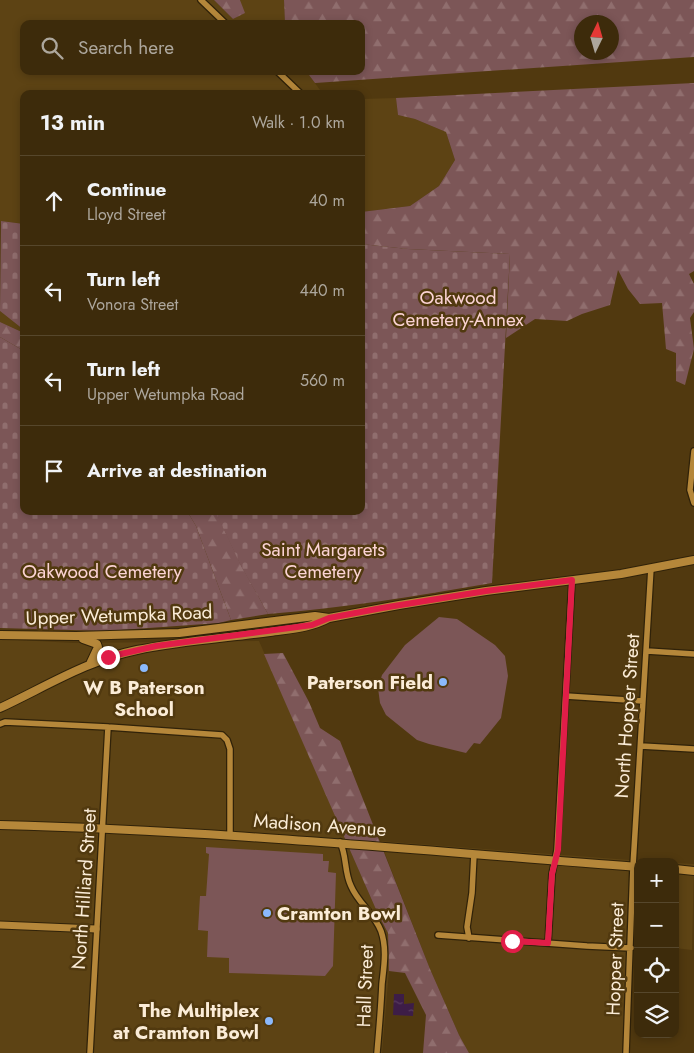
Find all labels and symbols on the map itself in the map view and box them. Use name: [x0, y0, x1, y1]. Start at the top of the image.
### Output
north arrow: [574, 15, 619, 60]
park label: Oakwood Cemetery-Annex: [392, 284, 524, 333]
park label: Saint Margarets Cemetery: [261, 536, 385, 585]
park label: Oakwood Cemetery: [22, 558, 183, 585]
street label: Upper Wetumpka Road: [25, 598, 213, 632]
street label: North Hopper Street: [608, 632, 646, 799]
route end: [97, 646, 120, 669]
marker: W B Paterson School: [138, 662, 150, 674]
place label: Paterson Field: [307, 669, 433, 696]
place label: W B Paterson School: [83, 674, 205, 723]
marker: Paterson Field: [437, 676, 449, 688]
street label: North Hilliard Street: [65, 807, 103, 971]
street label: Madison Avenue: [253, 807, 388, 843]
place label: Cramton Bowl: [277, 900, 401, 927]
street label: Hopper Street: [600, 902, 630, 1016]
marker: Cramton Bowl: [261, 907, 273, 919]
route start: [501, 930, 524, 953]
street label: Hall Street: [350, 944, 380, 1028]
place label: The Multiplex at Cramton Bowl: [113, 997, 260, 1046]
marker: The Multiplex at Cramton Bowl: [263, 1015, 275, 1027]

